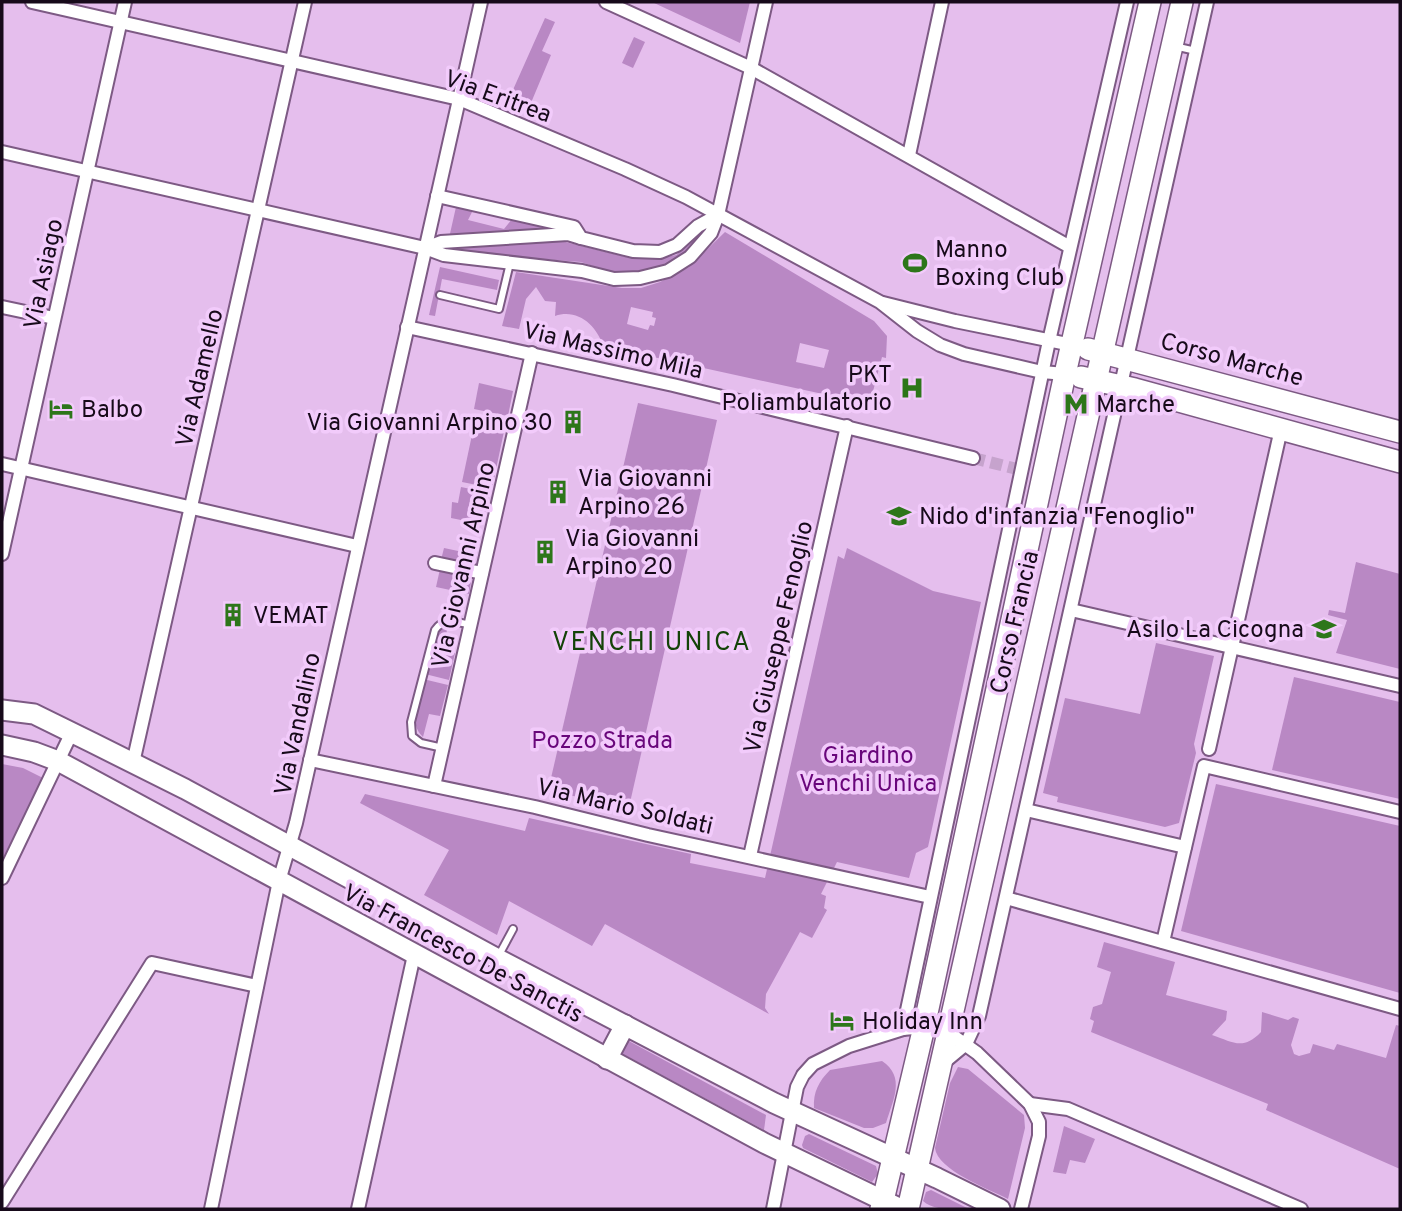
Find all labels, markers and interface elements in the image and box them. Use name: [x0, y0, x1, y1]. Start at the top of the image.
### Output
street label: Via Eritrea: [440, 65, 555, 131]
street label: Via Asiago: [19, 216, 71, 332]
place label: Manno Boxing Club: [935, 236, 1064, 294]
sports icon: Manno Boxing Club: [901, 249, 929, 277]
street label: Via Adamello: [170, 306, 231, 451]
street label: Via Massimo Mila: [520, 317, 705, 387]
street label: Corso Marche: [1157, 327, 1306, 394]
place label: PKT Poliambulatorio: [721, 361, 892, 419]
hospital icon: PKT Poliambulatorio: [898, 374, 926, 402]
metro station icon: Marche: [1062, 390, 1090, 418]
place label: Marche: [1096, 391, 1175, 421]
hotel icon: Balbo: [47, 395, 75, 423]
place label: Balbo: [81, 396, 143, 426]
building icon: Via Giovanni Arpino 30: [559, 408, 587, 436]
place label: Via Giovanni Arpino 30: [307, 409, 553, 439]
street label: Via Giovanni Arpino: [427, 459, 503, 672]
place label: Via Giovanni Arpino 26: [578, 465, 712, 523]
building icon: Via Giovanni Arpino 26: [544, 478, 572, 506]
school or university icon: Nido d'infanzia "Fenoglio": [885, 502, 913, 530]
place label: Nido d'infanzia "Fenoglio": [919, 503, 1195, 533]
street label: Via Giuseppe Fenoglio: [739, 518, 821, 757]
place label: Via Giovanni Arpino 20: [565, 525, 699, 583]
building icon: Via Giovanni Arpino 20: [531, 538, 559, 566]
street label: Corso Francia: [985, 548, 1047, 697]
building icon: VEMAT: [219, 601, 247, 629]
place label: VEMAT: [253, 602, 329, 632]
school or university icon: Asilo La Cicogna: [1310, 615, 1338, 643]
place label: Asilo La Cicogna: [1126, 616, 1304, 646]
district label: VENCHI UNICA: [552, 627, 752, 660]
street label: Via Vandalino: [269, 650, 329, 799]
park label: Pozzo Strada: [531, 727, 673, 757]
park label: Giardino Venchi Unica: [799, 742, 937, 800]
street label: Via Mario Soldati: [534, 773, 716, 843]
street label: Via Francesco De Sanctis: [337, 879, 587, 1031]
hotel icon: Holiday Inn: [828, 1007, 856, 1035]
place label: Holiday Inn: [862, 1008, 983, 1038]

